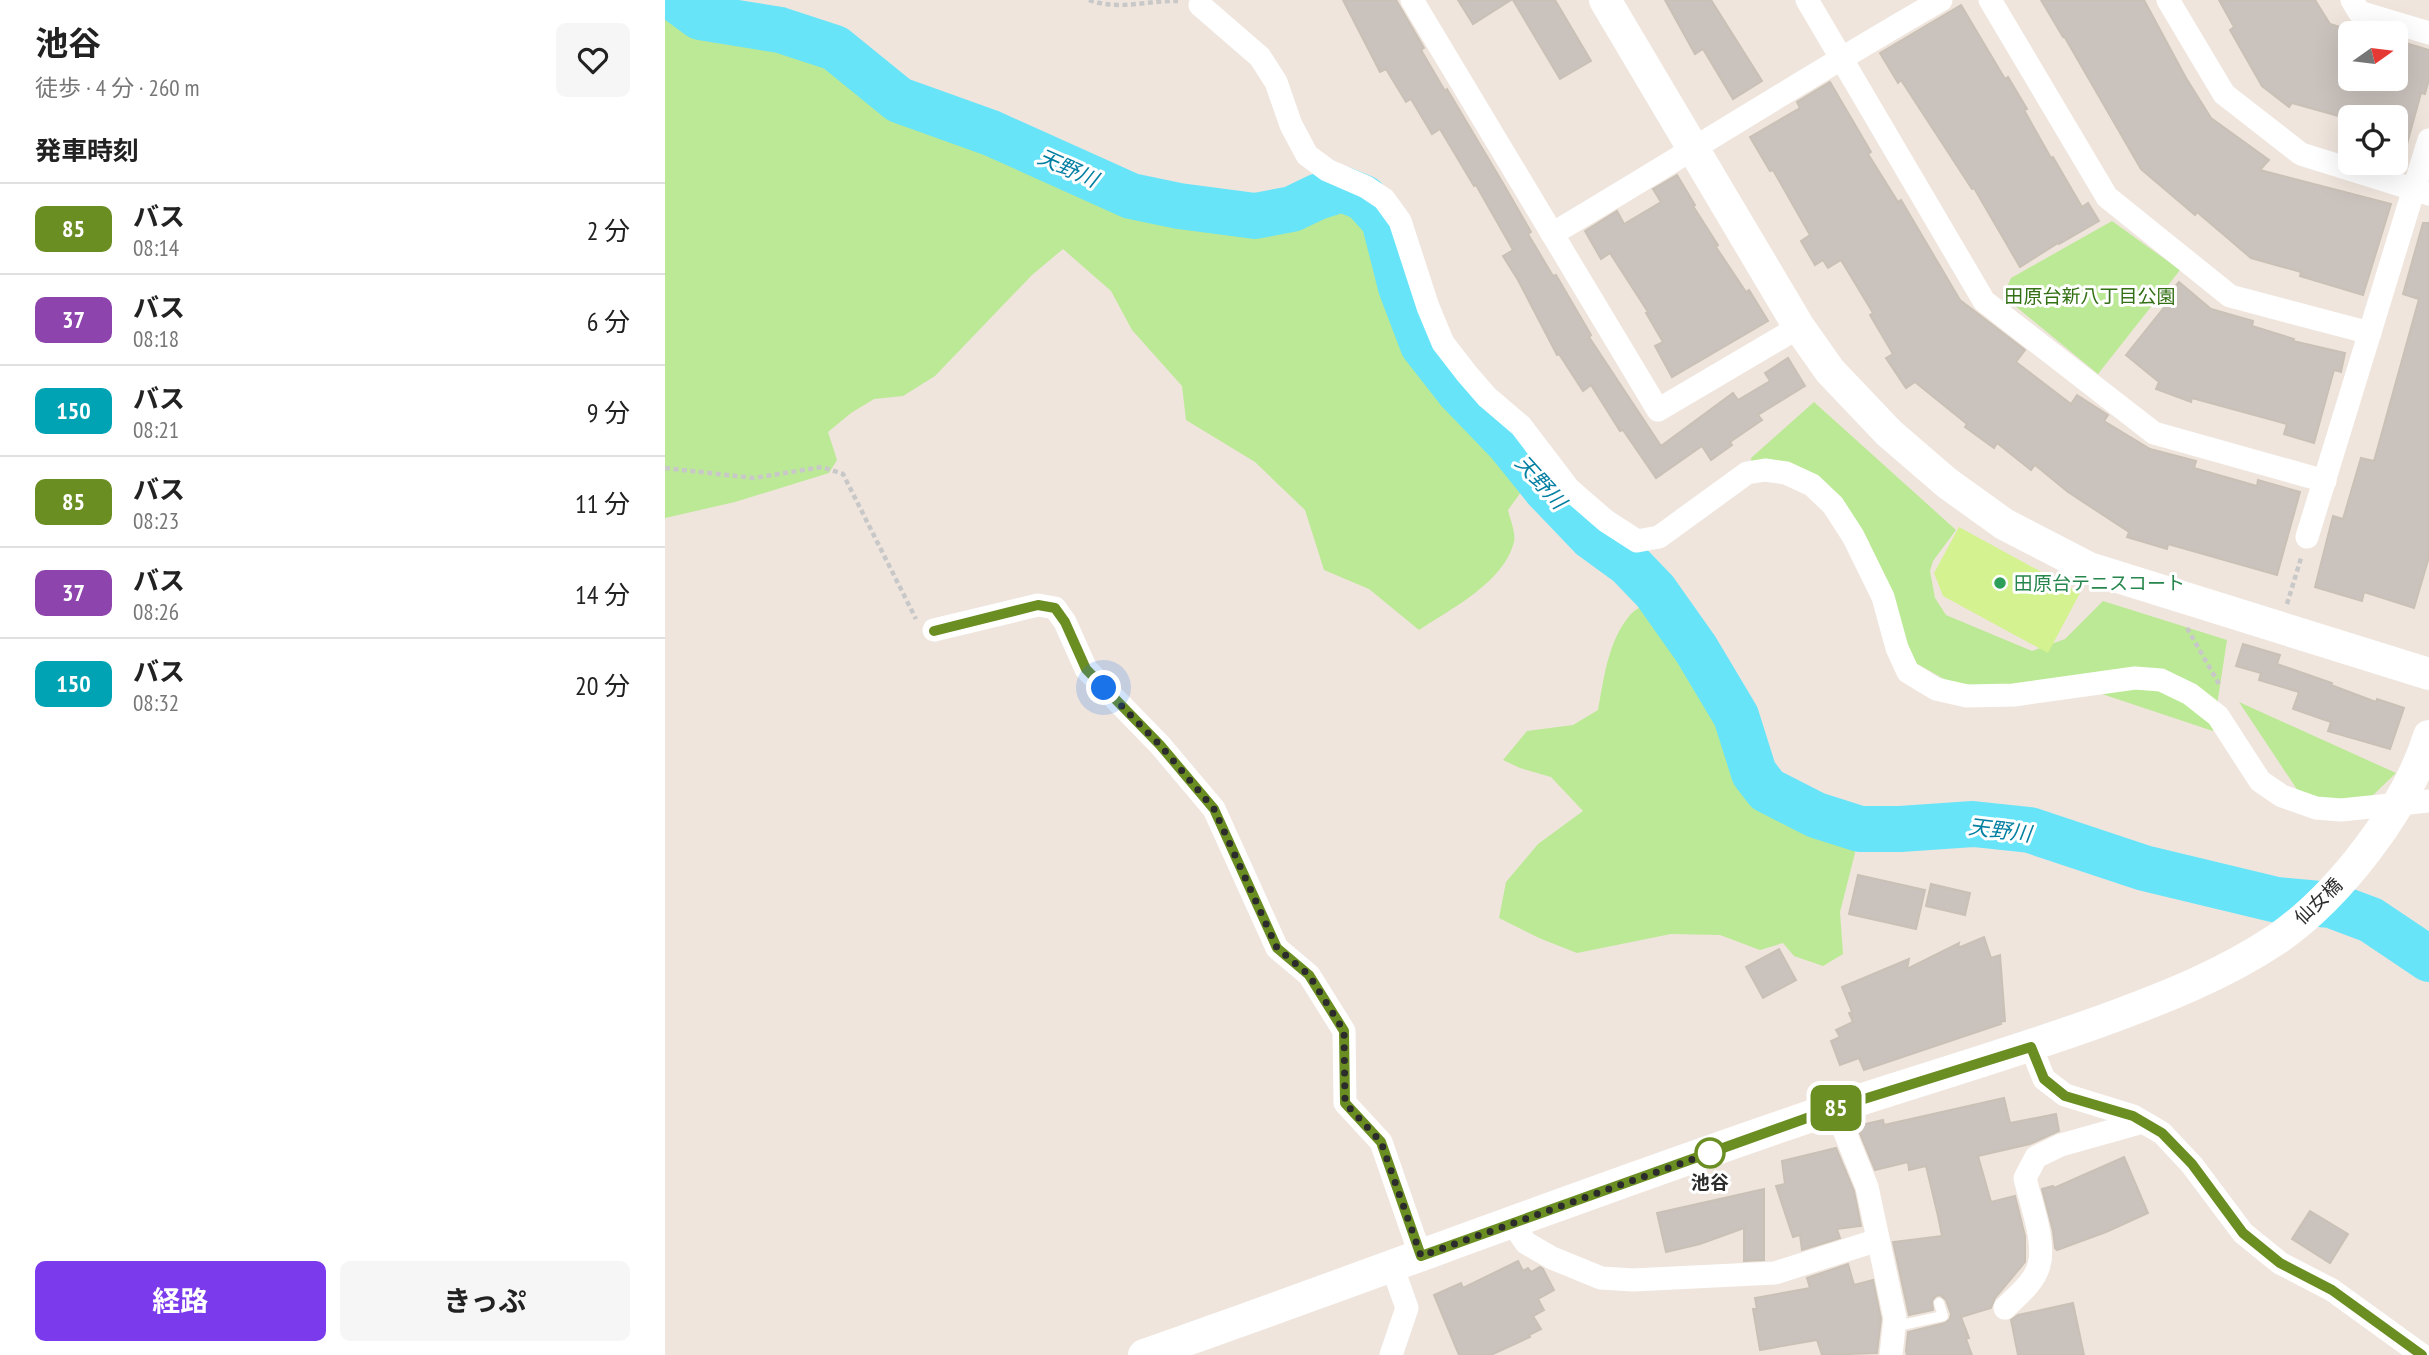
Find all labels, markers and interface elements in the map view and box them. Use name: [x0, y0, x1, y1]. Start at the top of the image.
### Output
text: 池谷: [35, 21, 101, 64]
north arrow: [2338, 21, 2408, 91]
map controls: [2338, 21, 2408, 175]
button: heart: [556, 23, 630, 97]
text: 徒歩 · 4 分 · 260 m: [35, 73, 199, 102]
button: locate: [2338, 105, 2408, 175]
text: 発車時刻: [35, 134, 139, 167]
water label: 天野川: [1034, 143, 1104, 194]
text: バス: [133, 200, 185, 233]
text: 85: [62, 213, 85, 244]
text: 2 分: [587, 214, 630, 247]
text: 08:14: [133, 233, 179, 262]
park label: 田原台新八丁目公園: [2004, 284, 2176, 308]
text: バス: [133, 291, 185, 324]
text: 37: [62, 304, 85, 335]
text: 6 分: [587, 305, 630, 338]
text: 08:18: [133, 324, 179, 353]
text: バス: [133, 382, 185, 415]
text: 150: [56, 395, 91, 426]
text: 9 分: [587, 396, 630, 429]
text: 08:21: [133, 415, 179, 444]
water label: 天野川: [1510, 450, 1573, 516]
text: バス: [133, 473, 185, 506]
text: 85: [62, 486, 85, 517]
text: 11 分: [575, 487, 630, 520]
text: 08:23: [133, 506, 179, 535]
text: バス: [133, 564, 185, 597]
place label: 田原台テニスコート: [2014, 571, 2185, 595]
marker: 田原台テニスコート: [1992, 575, 2008, 591]
text: 37: [62, 577, 85, 608]
text: 14 分: [575, 578, 630, 611]
text: 08:26: [133, 597, 179, 626]
text: バス: [133, 655, 185, 688]
text: 150: [56, 668, 91, 699]
text: 20 分: [575, 669, 630, 702]
your location: [1086, 670, 1121, 705]
text: 08:32: [133, 688, 179, 717]
water label: 天野川: [1967, 813, 2035, 847]
street label: 仙女橋: [2289, 873, 2347, 929]
line badge: 85: [1805, 1085, 1867, 1131]
text: 85: [1825, 1092, 1847, 1123]
marker: 池谷: [1695, 1138, 1725, 1168]
place label: 池谷: [1691, 1170, 1729, 1194]
button: 経路: [35, 1261, 326, 1341]
button: きっぷ: [340, 1261, 630, 1341]

